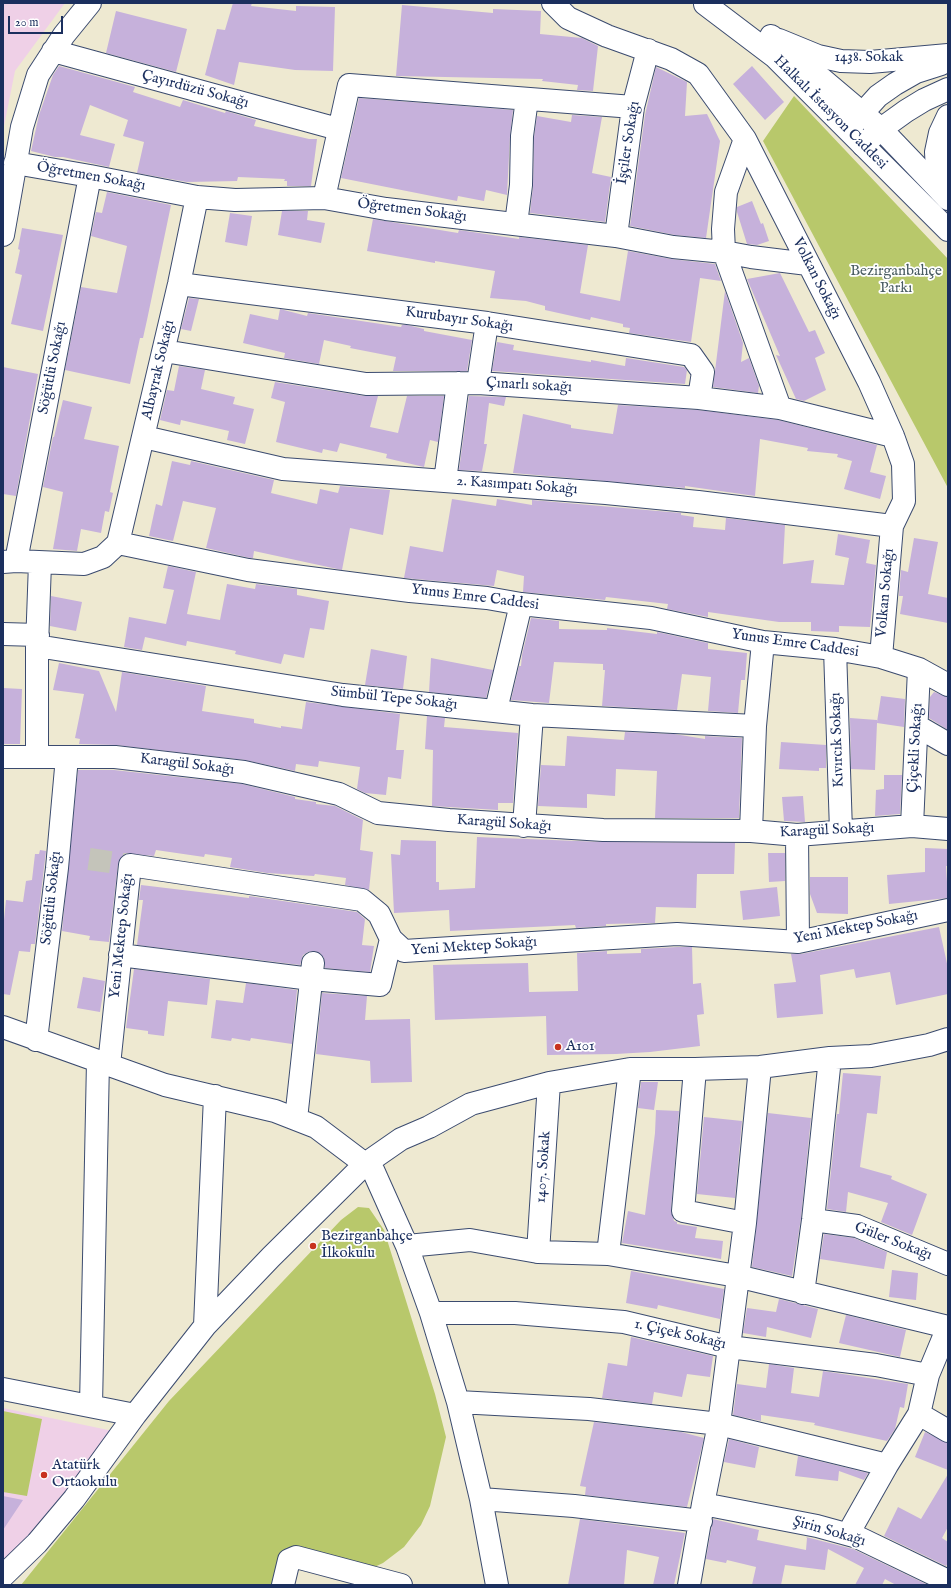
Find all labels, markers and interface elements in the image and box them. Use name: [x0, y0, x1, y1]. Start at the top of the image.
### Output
scale bar: [10, 8, 65, 34]
text: 20 m: [15, 15, 38, 30]
street label: 1438. Sokak: [834, 49, 904, 67]
street label: Halkalı İstasyon Caddesi: [769, 52, 891, 174]
street label: Çayırdüzü Sokağı: [139, 67, 251, 113]
street label: İşçiler Sokağı: [614, 100, 644, 186]
street label: Öğretmen Sokağı: [35, 159, 147, 195]
street label: Öğretmen Sokağı: [356, 195, 468, 227]
street label: Volkan Sokağı: [788, 235, 844, 323]
park label: Bezirganbahçe Parkı: [850, 263, 942, 298]
street label: Kurubayır Sokağı: [404, 304, 514, 336]
street label: Albayrak Sokağı: [139, 318, 179, 422]
street label: Söğütlü Sokağı: [35, 320, 71, 416]
street label: Çınarlı sokağı: [486, 375, 572, 397]
street label: 2. Kasımpatı Sokağı: [456, 473, 578, 499]
street label: Volkan Sokağı: [873, 548, 899, 638]
street label: Yunus Emre Caddesi: [410, 581, 540, 615]
street label: Yunus Emre Caddesi: [730, 626, 860, 662]
street label: Sümbül Tepe Sokağı: [330, 683, 458, 715]
street label: Kıvırcık Sokağı: [827, 692, 849, 788]
street label: Çiçekli Sokağı: [905, 703, 927, 793]
street label: Karagül Sokağı: [139, 750, 235, 780]
street label: Karagül Sokağı: [456, 812, 552, 836]
street label: Karagül Sokağı: [779, 820, 875, 842]
street label: Söğütlü Sokağı: [38, 850, 66, 946]
street label: Yeni Mektep Sokağı: [106, 872, 138, 1000]
street label: Yeni Mektep Sokağı: [792, 907, 920, 949]
street label: Yeni Mektep Sokağı: [410, 934, 538, 960]
place label: A101: [566, 1038, 595, 1056]
marker: A101: [553, 1042, 563, 1052]
street label: 1407. Sokak: [533, 1130, 555, 1204]
street label: Güler Sokağı: [852, 1219, 934, 1265]
place label: Bezirganbahçe İlkokulu: [321, 1228, 413, 1263]
marker: Bezirganbahçe İlkokulu: [308, 1241, 318, 1251]
street label: 1. Çiçek Sokağı: [632, 1316, 728, 1354]
place label: Atatürk Ortaokulu: [52, 1457, 117, 1492]
marker: Atatürk Ortaokulu: [39, 1470, 49, 1480]
street label: Şirin Sokağı: [791, 1513, 867, 1551]

